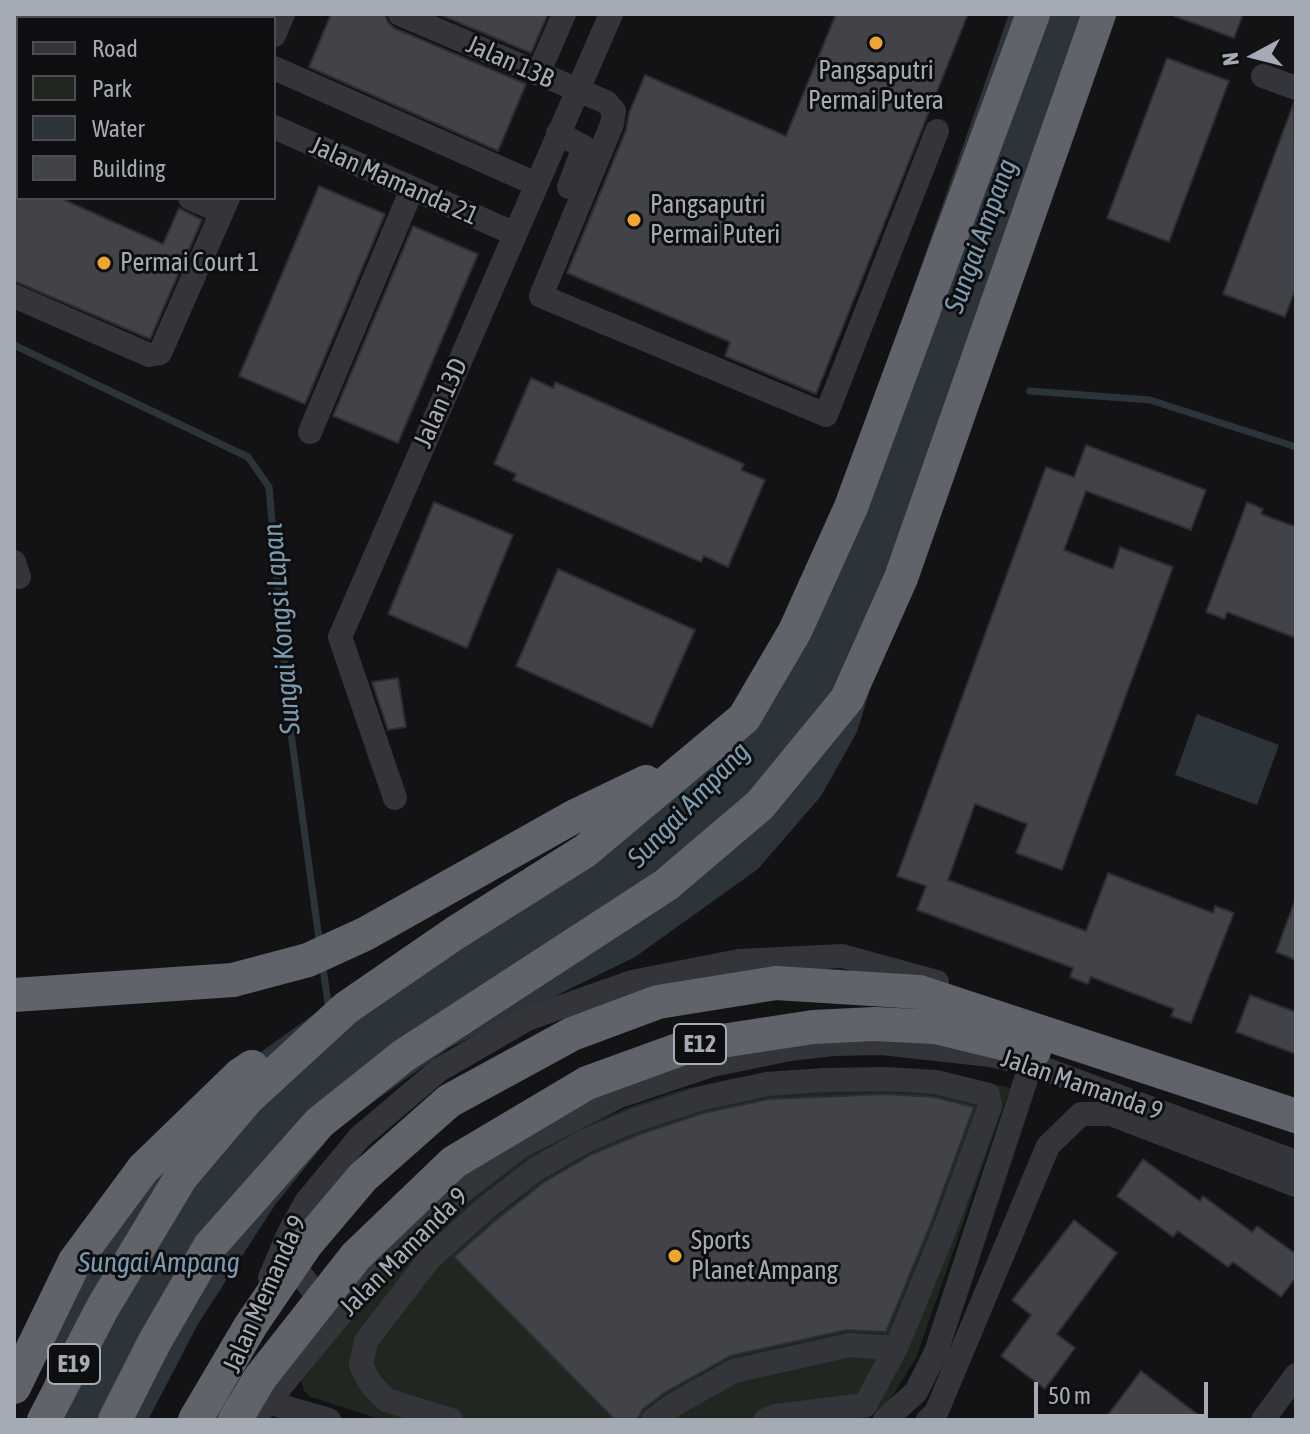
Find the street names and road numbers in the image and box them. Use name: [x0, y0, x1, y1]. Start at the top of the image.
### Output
street label: Jalan 13B: [461, 29, 559, 95]
street label: Jalan Mamanda 21: [305, 130, 483, 232]
street label: Jalan 13D: [408, 353, 474, 453]
road number: E12: [674, 1024, 726, 1064]
street label: Jalan Mamanda 9: [997, 1043, 1167, 1127]
street label: Jalan Mamanda 9: [333, 1181, 475, 1323]
street label: Jalan Memanda 9: [217, 1211, 313, 1377]
road number: E19: [48, 1344, 100, 1384]

